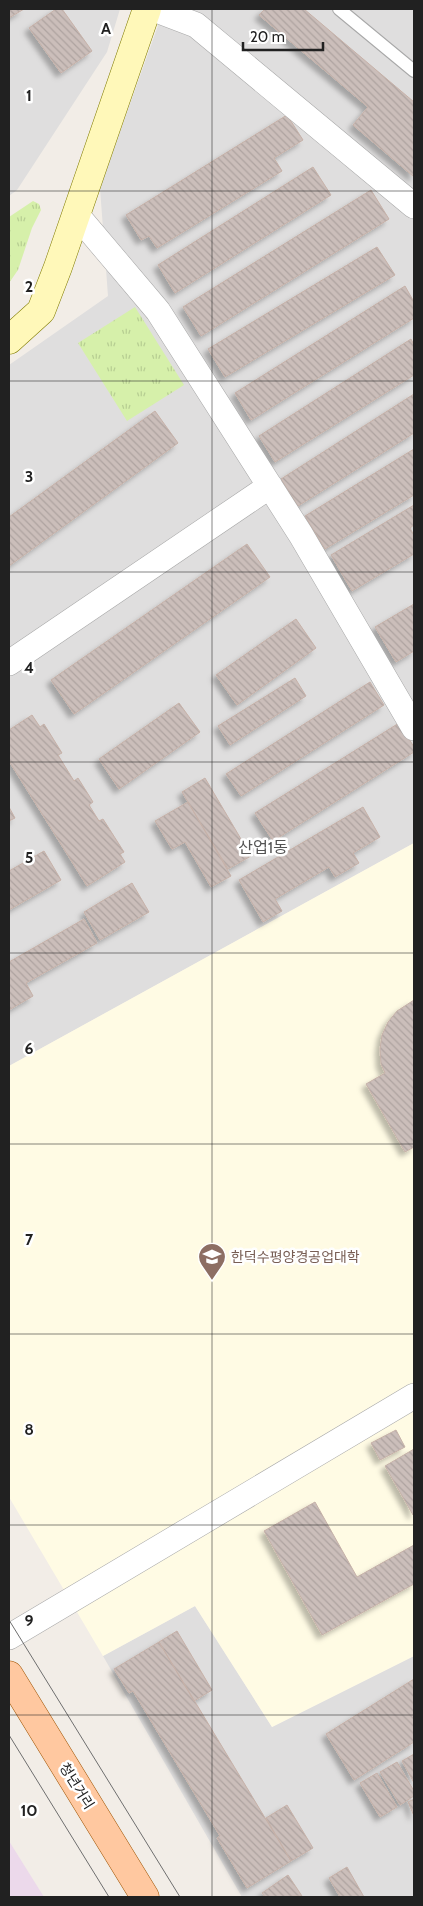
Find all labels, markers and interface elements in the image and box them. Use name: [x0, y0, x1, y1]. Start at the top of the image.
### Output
text: A: [101, 19, 111, 38]
scale bar: [243, 20, 323, 52]
text: 20 m: [250, 28, 285, 46]
text: 1: [26, 86, 32, 105]
text: 2: [25, 277, 33, 296]
text: 3: [25, 467, 33, 486]
text: 4: [24, 658, 34, 677]
district label: 산업1동: [238, 838, 288, 857]
text: 5: [25, 848, 33, 867]
text: 6: [25, 1039, 34, 1058]
text: 7: [25, 1230, 34, 1249]
school or university icon: 한덕수평양경공업대학: [197, 1242, 227, 1281]
place label: 한덕수평양경공업대학: [231, 1248, 360, 1266]
text: 8: [24, 1420, 34, 1439]
text: 9: [25, 1611, 34, 1630]
street label: 청년거리: [56, 1759, 98, 1813]
text: 10: [20, 1801, 38, 1820]

